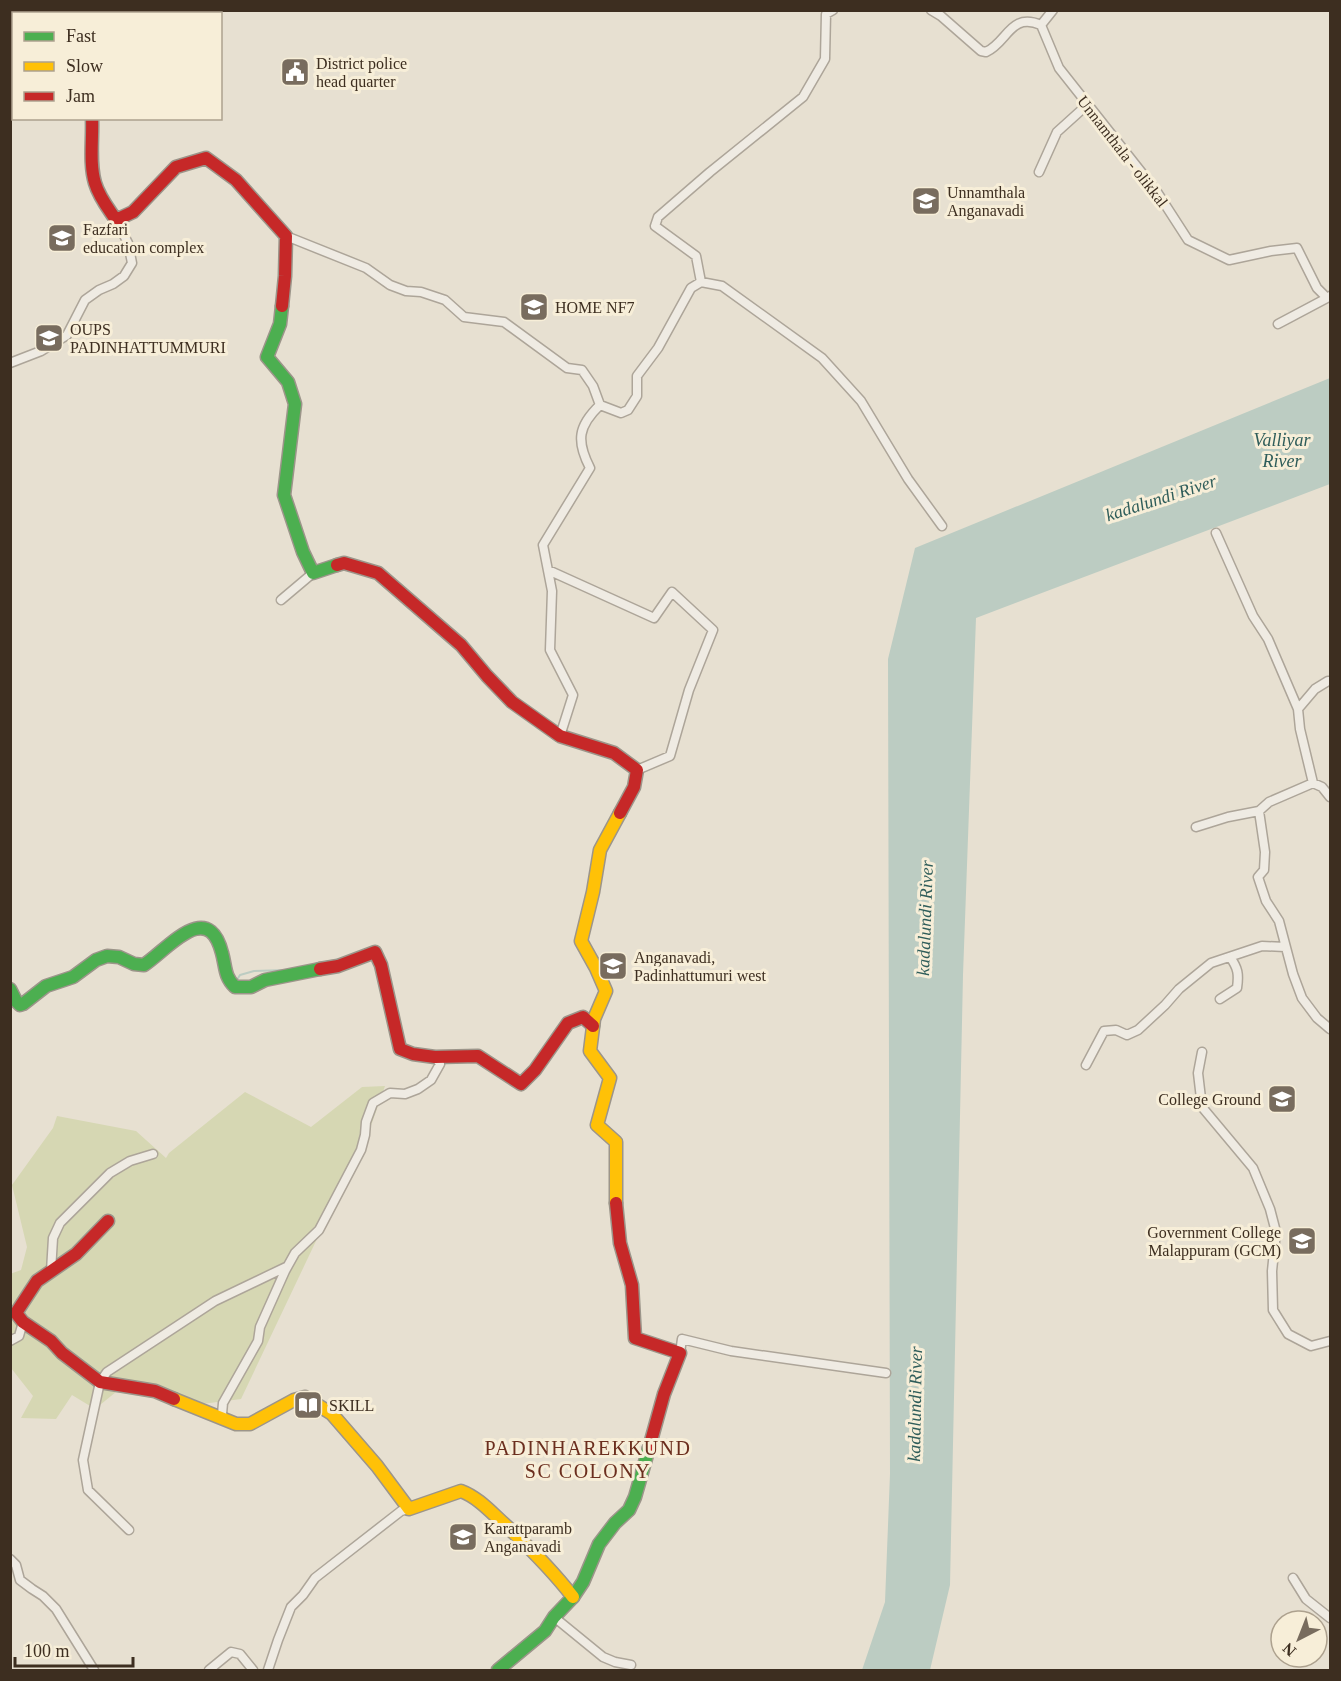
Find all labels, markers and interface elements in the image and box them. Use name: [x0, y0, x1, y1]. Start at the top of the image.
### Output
legend: [12, 12, 222, 120]
text: Fast: [66, 26, 96, 46]
place label: District police head quarter: [316, 55, 407, 91]
text: Slow: [66, 56, 103, 76]
public building icon: District police head quarter: [279, 56, 311, 88]
text: Jam: [66, 86, 95, 106]
street label: Unnamthala - olikkal: [1074, 93, 1171, 211]
place label: Unnamthala Anganavadi: [947, 184, 1025, 220]
school or university icon: Unnamthala Anganavadi: [910, 185, 942, 217]
place label: Fazfari education complex: [83, 221, 204, 257]
school or university icon: Fazfari education complex: [46, 222, 78, 254]
school or university icon: HOME NF7: [518, 291, 550, 323]
place label: HOME NF7: [555, 299, 635, 316]
place label: OUPS PADINHATTUMMURI: [70, 321, 226, 356]
school or university icon: OUPS PADINHATTUMMURI: [33, 322, 65, 354]
water label: Valliyar River: [1254, 430, 1311, 471]
water label: kadalundi River: [1103, 470, 1220, 525]
water label: kadalundi River: [913, 859, 937, 976]
place label: Anganavadi, Padinhattumuri west: [634, 949, 767, 984]
school or university icon: Anganavadi, Padinhattumuri west: [597, 950, 629, 982]
school or university icon: College Ground: [1266, 1083, 1298, 1115]
place label: College Ground: [1158, 1091, 1261, 1109]
place label: Government College Malappuram (GCM): [1147, 1224, 1281, 1260]
school or university icon: Government College Malappuram (GCM): [1286, 1225, 1318, 1257]
water label: kadalundi River: [904, 1345, 926, 1462]
library icon: SKILL: [292, 1389, 324, 1421]
place label: SKILL: [329, 1397, 374, 1414]
district label: PADINHAREKKUND SC COLONY: [485, 1437, 691, 1482]
place label: Karattparamb Anganavadi: [484, 1520, 572, 1556]
school or university icon: Karattparamb Anganavadi: [447, 1521, 479, 1553]
north arrow: [1269, 1609, 1329, 1669]
scale bar: [15, 1630, 134, 1668]
text: N: [1279, 1639, 1299, 1660]
text: 100 m: [24, 1641, 70, 1661]

